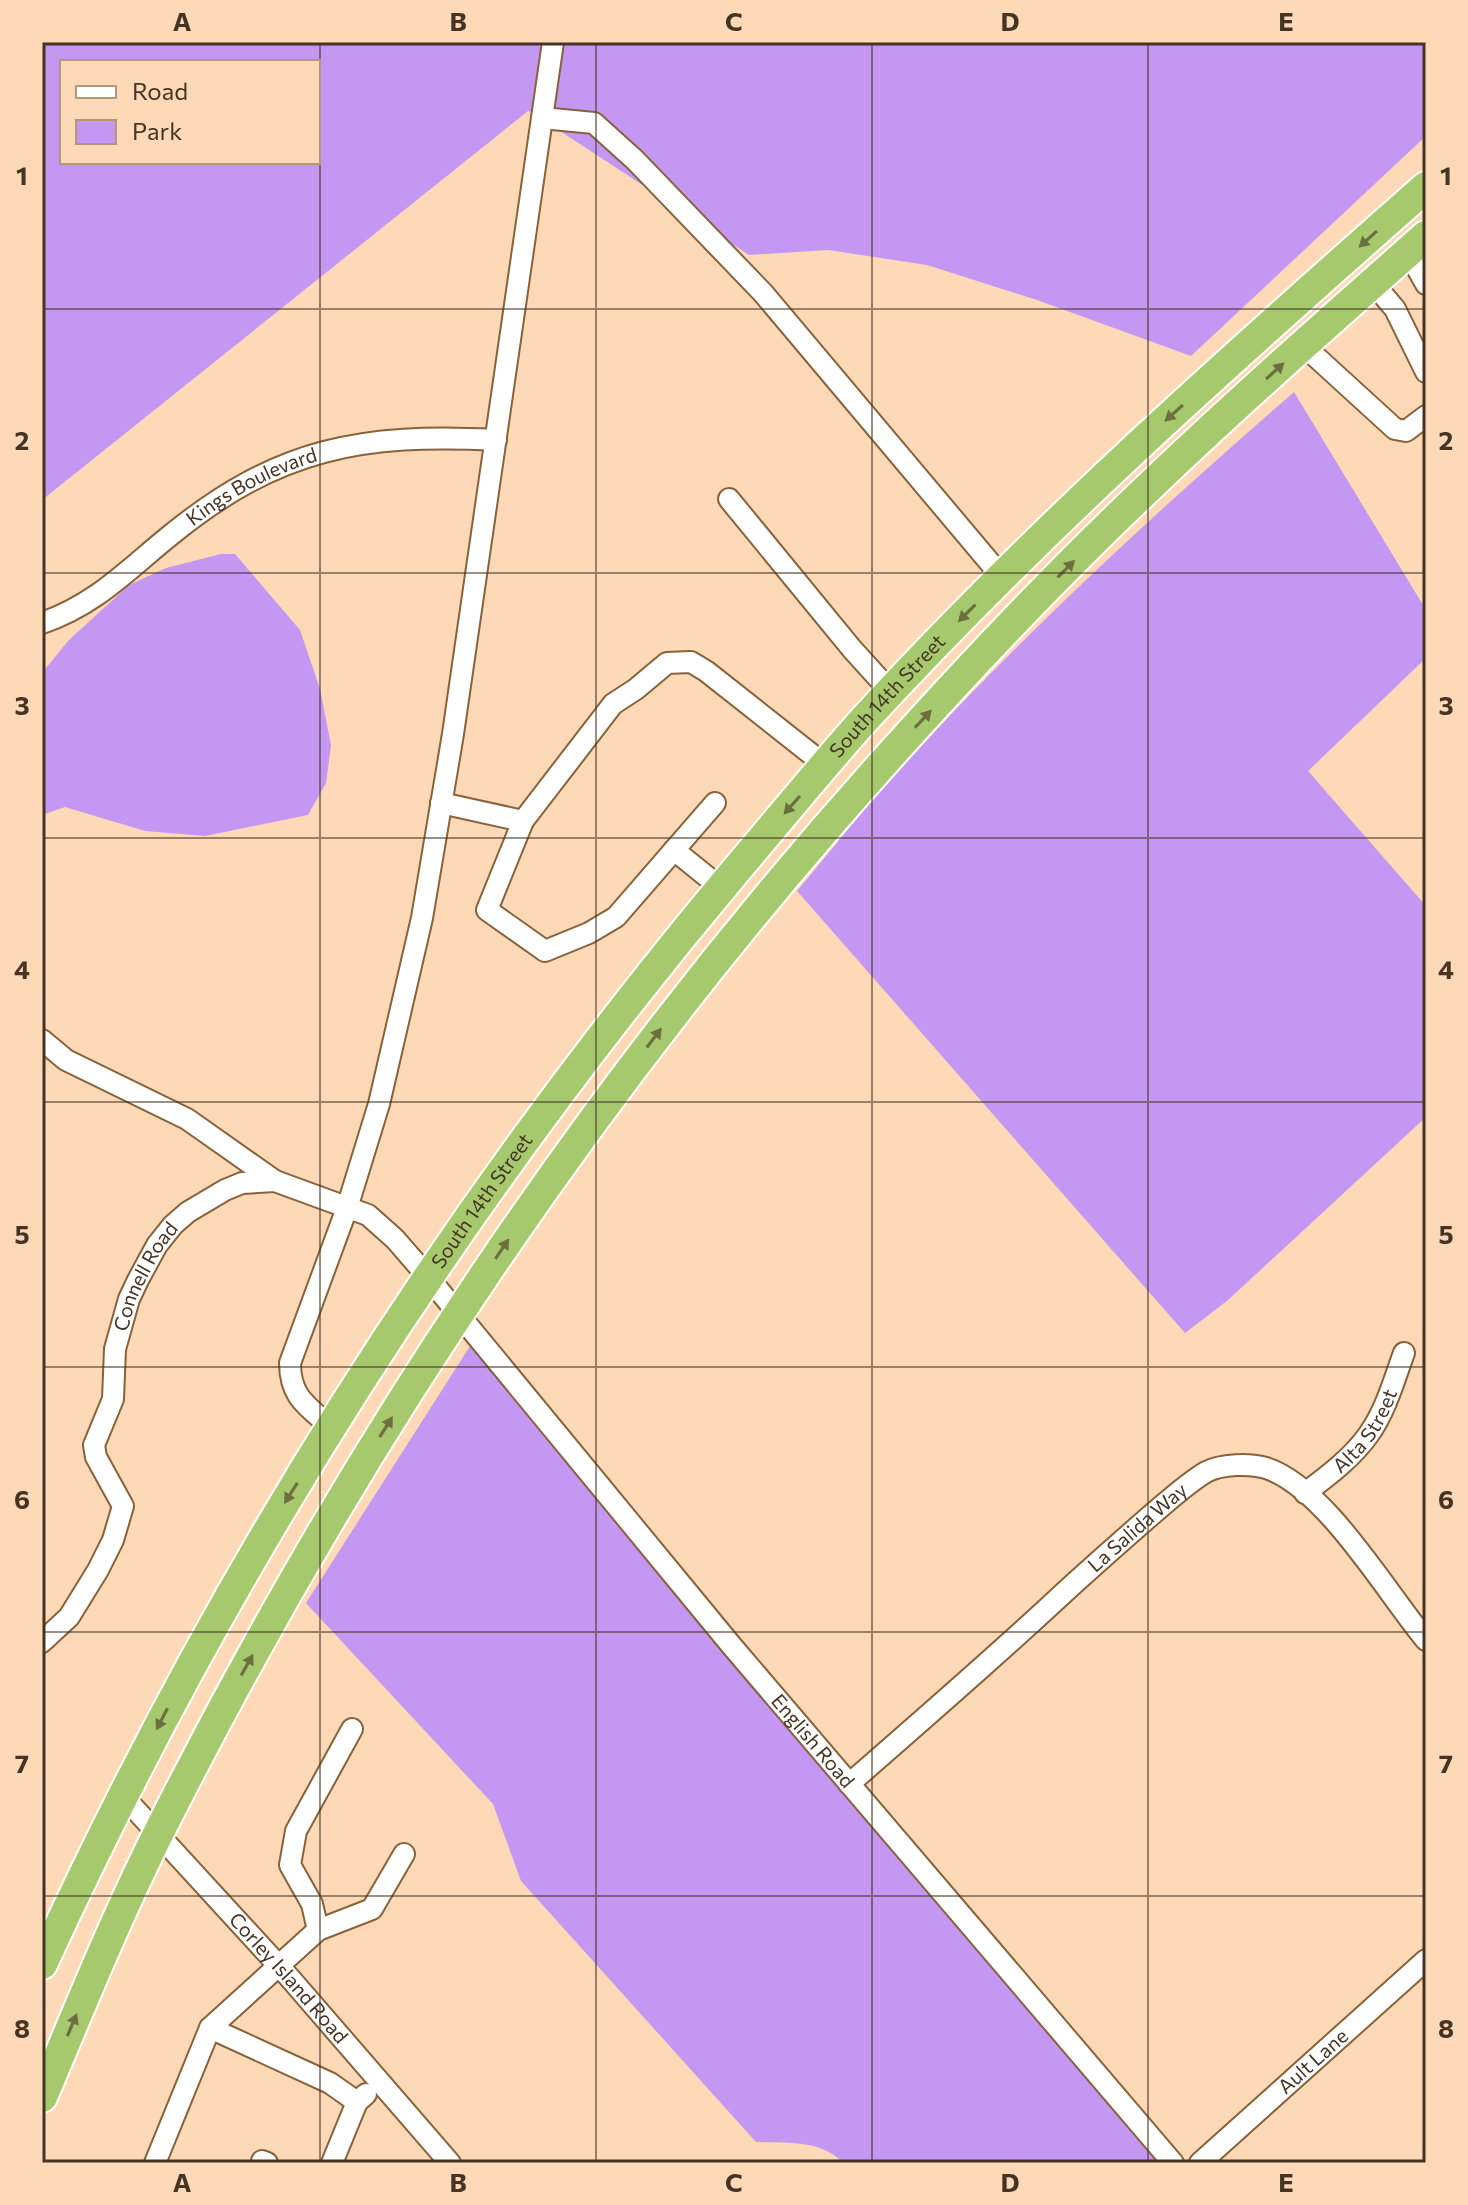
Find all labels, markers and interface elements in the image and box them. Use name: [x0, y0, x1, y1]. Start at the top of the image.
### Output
text: A: [173, 5, 192, 36]
text: B: [449, 5, 467, 36]
text: C: [725, 5, 743, 36]
text: D: [1000, 5, 1020, 36]
text: E: [1278, 5, 1294, 36]
legend: [60, 60, 320, 164]
text: Road: [132, 76, 188, 105]
text: Park: [132, 116, 182, 145]
text: 1: [16, 159, 28, 190]
text: 1: [1440, 159, 1452, 190]
one-way arrow: [1358, 230, 1377, 248]
one-way arrow: [1265, 362, 1284, 380]
one-way arrow: [1165, 404, 1185, 421]
text: 2: [15, 424, 29, 455]
text: 2: [1439, 424, 1453, 455]
street label: Kings Boulevard: [181, 442, 319, 530]
one-way arrow: [1056, 560, 1075, 579]
one-way arrow: [958, 603, 977, 622]
street label: South 14th Street: [824, 629, 949, 762]
text: 3: [14, 689, 30, 720]
text: 3: [1438, 689, 1454, 720]
one-way arrow: [914, 710, 932, 729]
one-way arrow: [784, 794, 801, 814]
text: 4: [14, 953, 30, 984]
text: 4: [1438, 953, 1454, 984]
one-way arrow: [646, 1028, 662, 1049]
street label: South 14th Street: [425, 1128, 537, 1272]
street label: Connell Road: [108, 1216, 182, 1334]
text: 5: [14, 1218, 30, 1249]
text: 5: [1438, 1218, 1454, 1249]
one-way arrow: [494, 1238, 509, 1259]
street label: Alta Street: [1327, 1385, 1401, 1477]
one-way arrow: [379, 1417, 394, 1438]
street label: La Salida Way: [1082, 1477, 1191, 1577]
one-way arrow: [284, 1482, 298, 1504]
text: 6: [14, 1483, 30, 1514]
text: 6: [1438, 1483, 1454, 1514]
one-way arrow: [240, 1654, 254, 1676]
street label: English Road: [767, 1689, 860, 1792]
one-way arrow: [156, 1708, 170, 1730]
text: 7: [15, 1747, 29, 1778]
text: 7: [1439, 1747, 1453, 1778]
street label: Corley Island Road: [225, 1907, 354, 2048]
text: 8: [14, 2012, 30, 2043]
text: 8: [1438, 2012, 1454, 2043]
one-way arrow: [66, 2013, 79, 2037]
street label: Ault Lane: [1272, 2023, 1352, 2098]
text: A: [173, 2166, 192, 2197]
text: B: [449, 2166, 467, 2197]
text: C: [725, 2166, 743, 2197]
text: D: [1000, 2166, 1020, 2197]
text: E: [1278, 2166, 1294, 2197]

